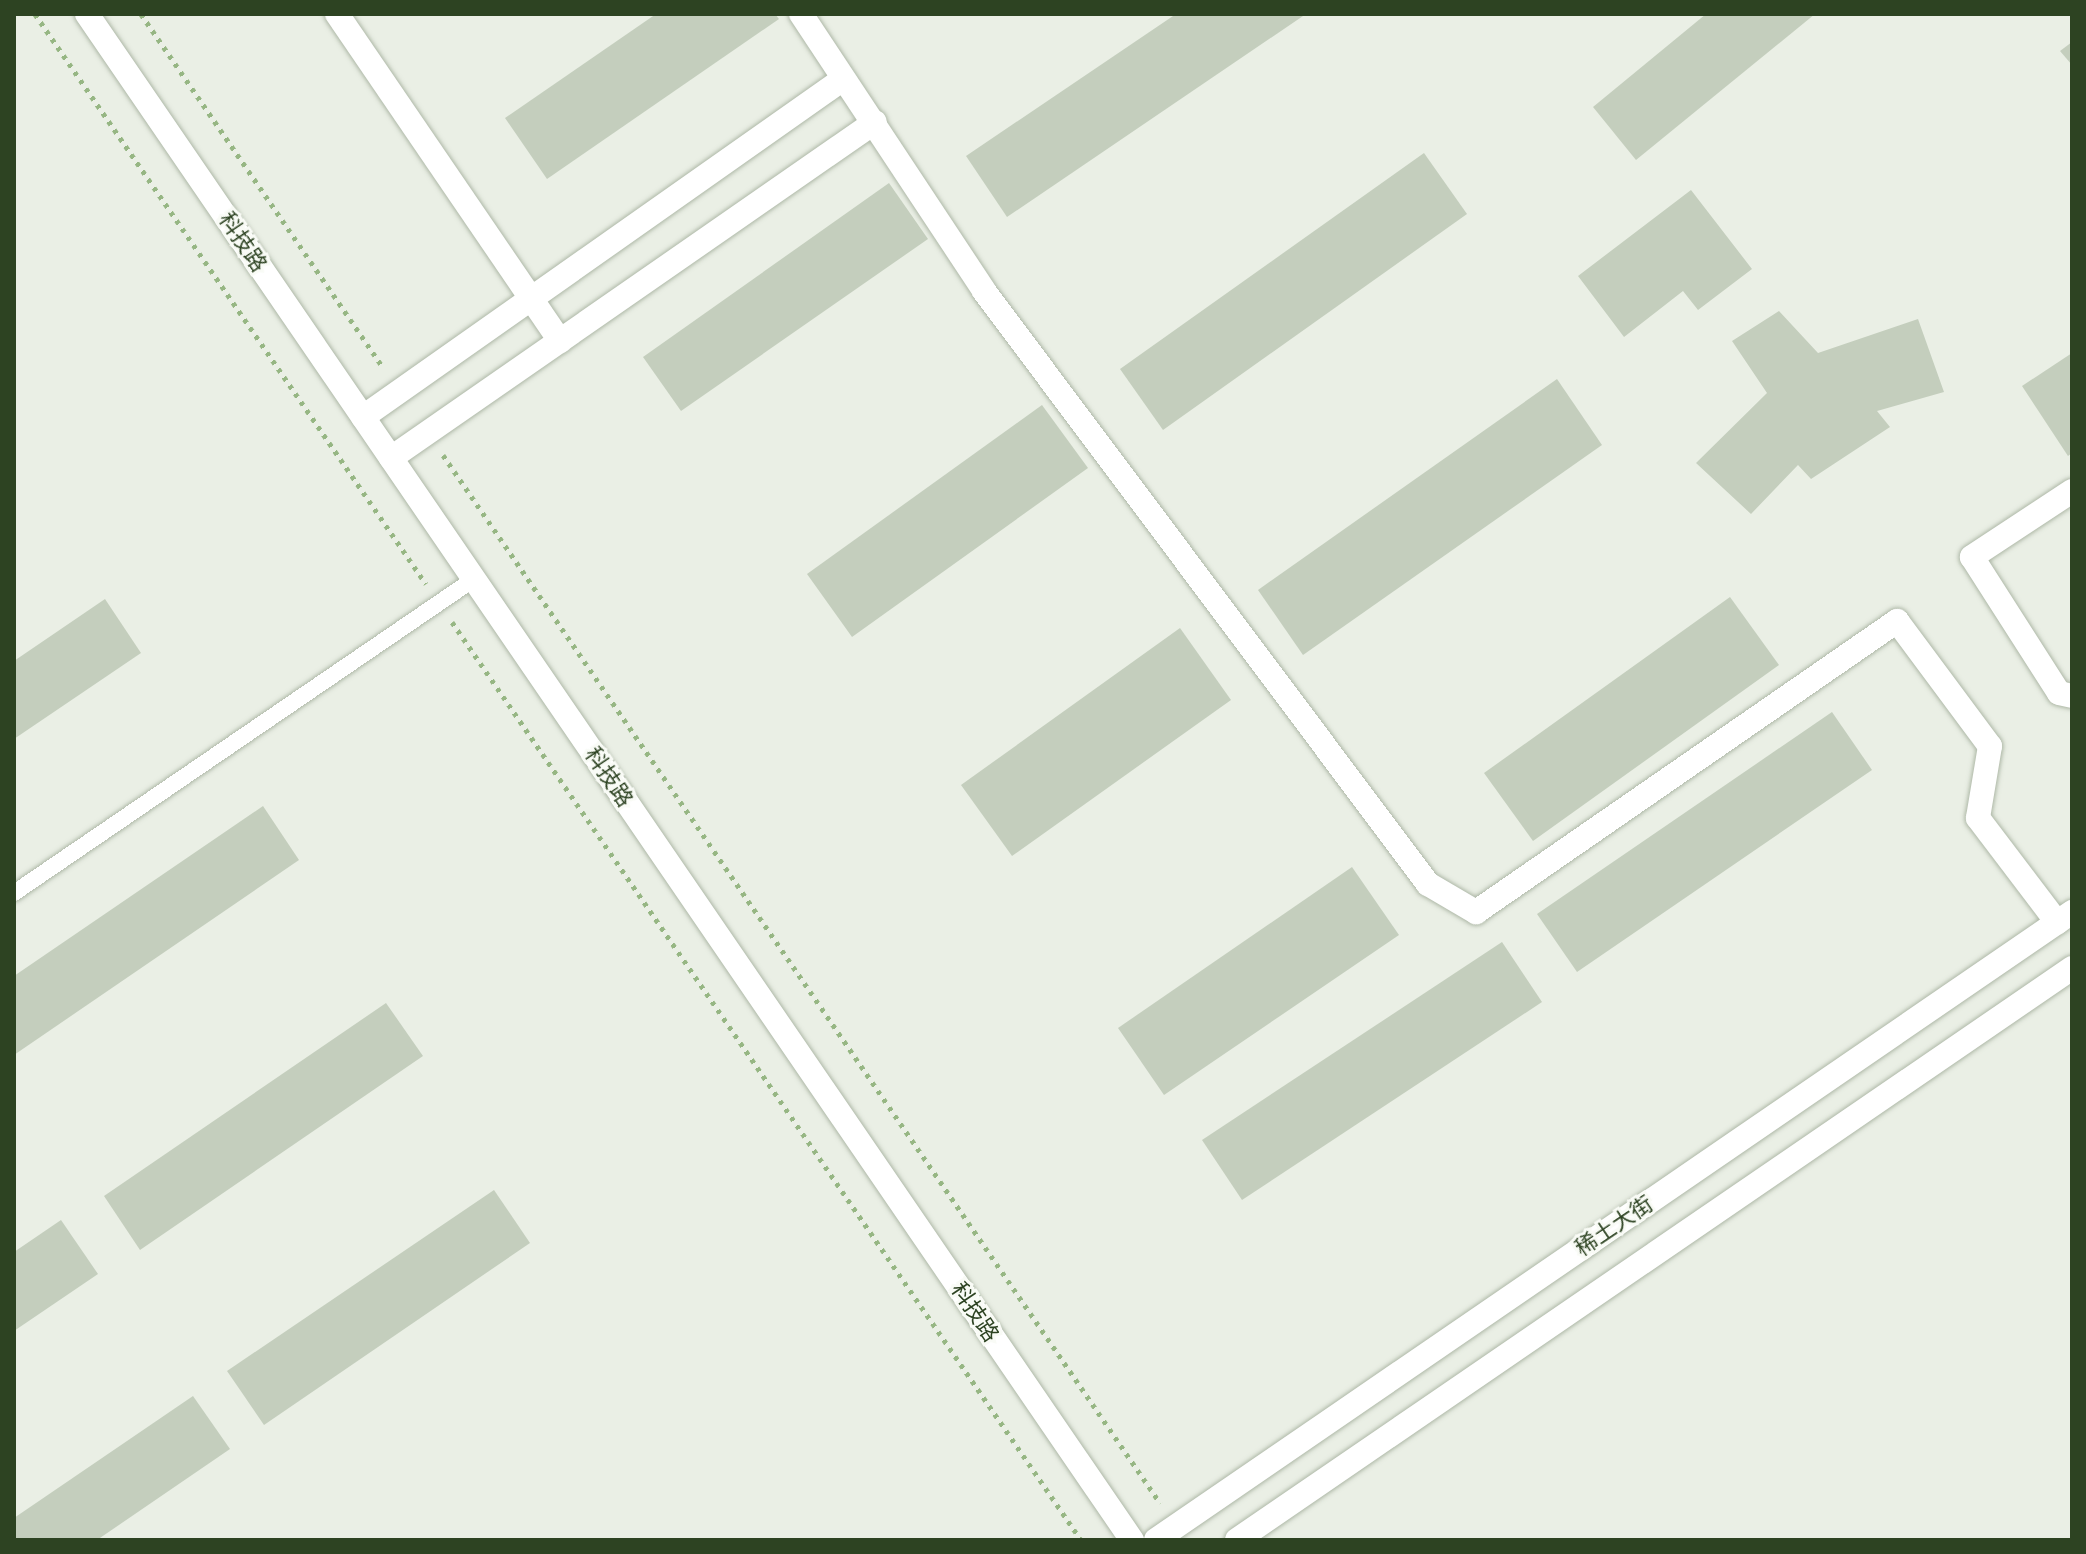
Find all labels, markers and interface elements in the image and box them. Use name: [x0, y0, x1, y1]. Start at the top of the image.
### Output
street label: 科技路: [214, 207, 272, 277]
street label: 科技路: [580, 742, 638, 812]
street label: 稀土大街: [1570, 1190, 1658, 1262]
street label: 科技路: [946, 1277, 1004, 1347]

